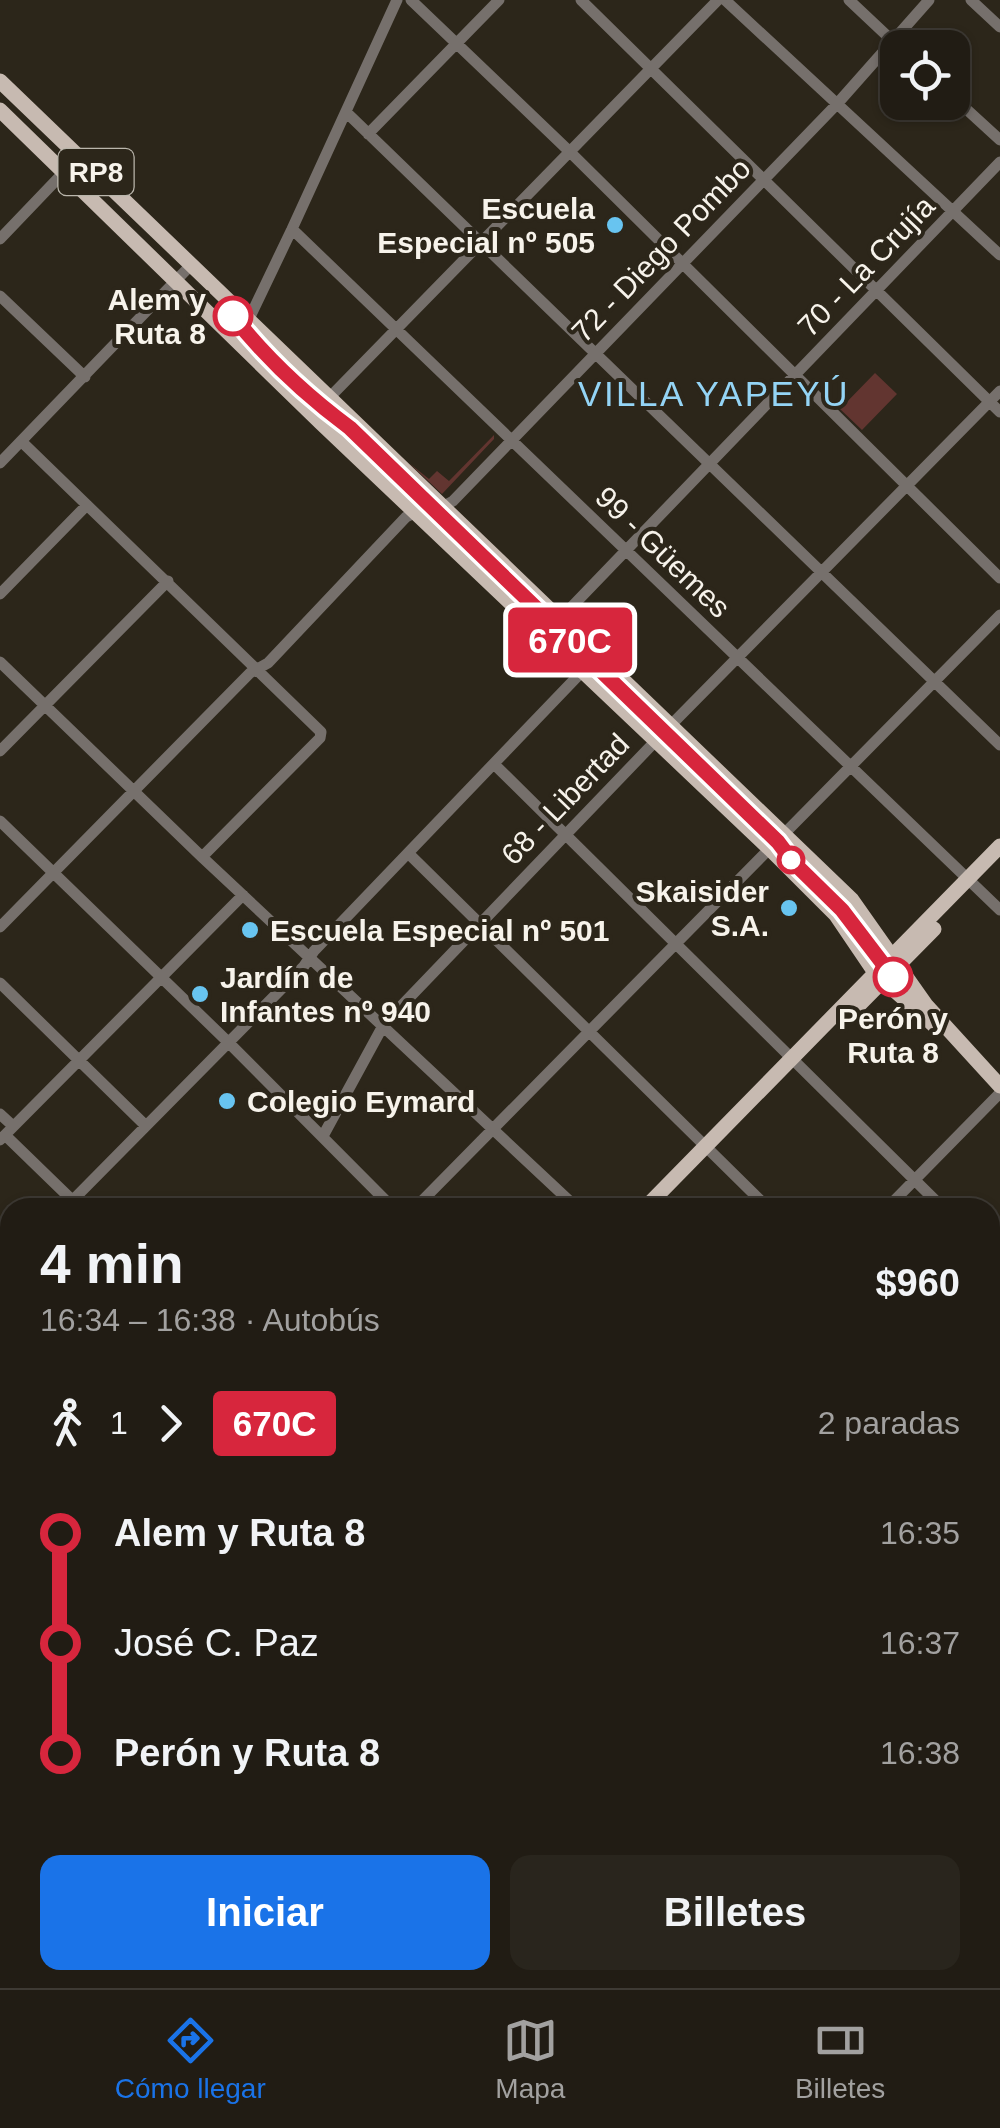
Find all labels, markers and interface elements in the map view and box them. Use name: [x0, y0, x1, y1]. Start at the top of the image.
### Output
map controls: [880, 30, 970, 120]
button: locate: [880, 30, 970, 120]
road number: RP8: [58, 149, 134, 195]
street label: 72 - Diego Pombo: [565, 152, 757, 348]
street label: 70 - La Crujía: [791, 189, 941, 343]
place label: Escuela Especial nº 505: [377, 192, 595, 259]
marker: Escuela Especial nº 505: [604, 214, 626, 236]
place label: Alem y Ruta 8: [108, 283, 206, 350]
marker: Alem y Ruta 8: [214, 297, 252, 335]
district label: VILLA YAPEYÚ: [578, 374, 850, 413]
street label: 99 - Güemes: [589, 480, 737, 624]
line badge: 670C: [500, 608, 640, 672]
text: 670C: [528, 621, 612, 660]
street label: 68 - Libertad: [495, 727, 635, 871]
unlabelled marker: [778, 847, 804, 873]
place label: Skaisider S.A.: [636, 875, 769, 942]
marker: Skaisider S.A.: [778, 897, 800, 919]
place label: Escuela Especial nº 501: [270, 914, 610, 947]
marker: Escuela Especial nº 501: [239, 919, 261, 941]
marker: Perón y Ruta 8: [874, 958, 912, 996]
place label: Jardín de Infantes nº 940: [220, 961, 431, 1028]
marker: Jardín de Infantes nº 940: [189, 983, 211, 1005]
place label: Perón y Ruta 8: [838, 1002, 948, 1069]
place label: Colegio Eymard: [247, 1085, 475, 1118]
marker: Colegio Eymard: [216, 1090, 238, 1112]
text: 4 min: [40, 1233, 184, 1295]
text: $960: [875, 1262, 960, 1304]
text: 16:34 – 16:38 · Autobús: [40, 1302, 380, 1338]
icon: walk: [40, 1396, 95, 1451]
icon: forward: [143, 1396, 198, 1451]
text: 670C: [233, 1404, 316, 1443]
text: 1: [110, 1405, 128, 1441]
text: 2 paradas: [818, 1405, 960, 1441]
text: Alem y Ruta 8: [114, 1512, 365, 1554]
text: 16:35: [880, 1515, 960, 1551]
text: José C. Paz: [114, 1622, 319, 1664]
text: 16:37: [880, 1625, 960, 1661]
text: Perón y Ruta 8: [114, 1732, 380, 1774]
text: 16:38: [880, 1735, 960, 1771]
button: Iniciar: [40, 1855, 490, 1970]
button: Billetes: [510, 1855, 960, 1970]
tab: Cómo llegar: [115, 2013, 266, 2105]
tab: Mapa: [495, 2013, 565, 2105]
tab: Billetes: [795, 2013, 885, 2105]

